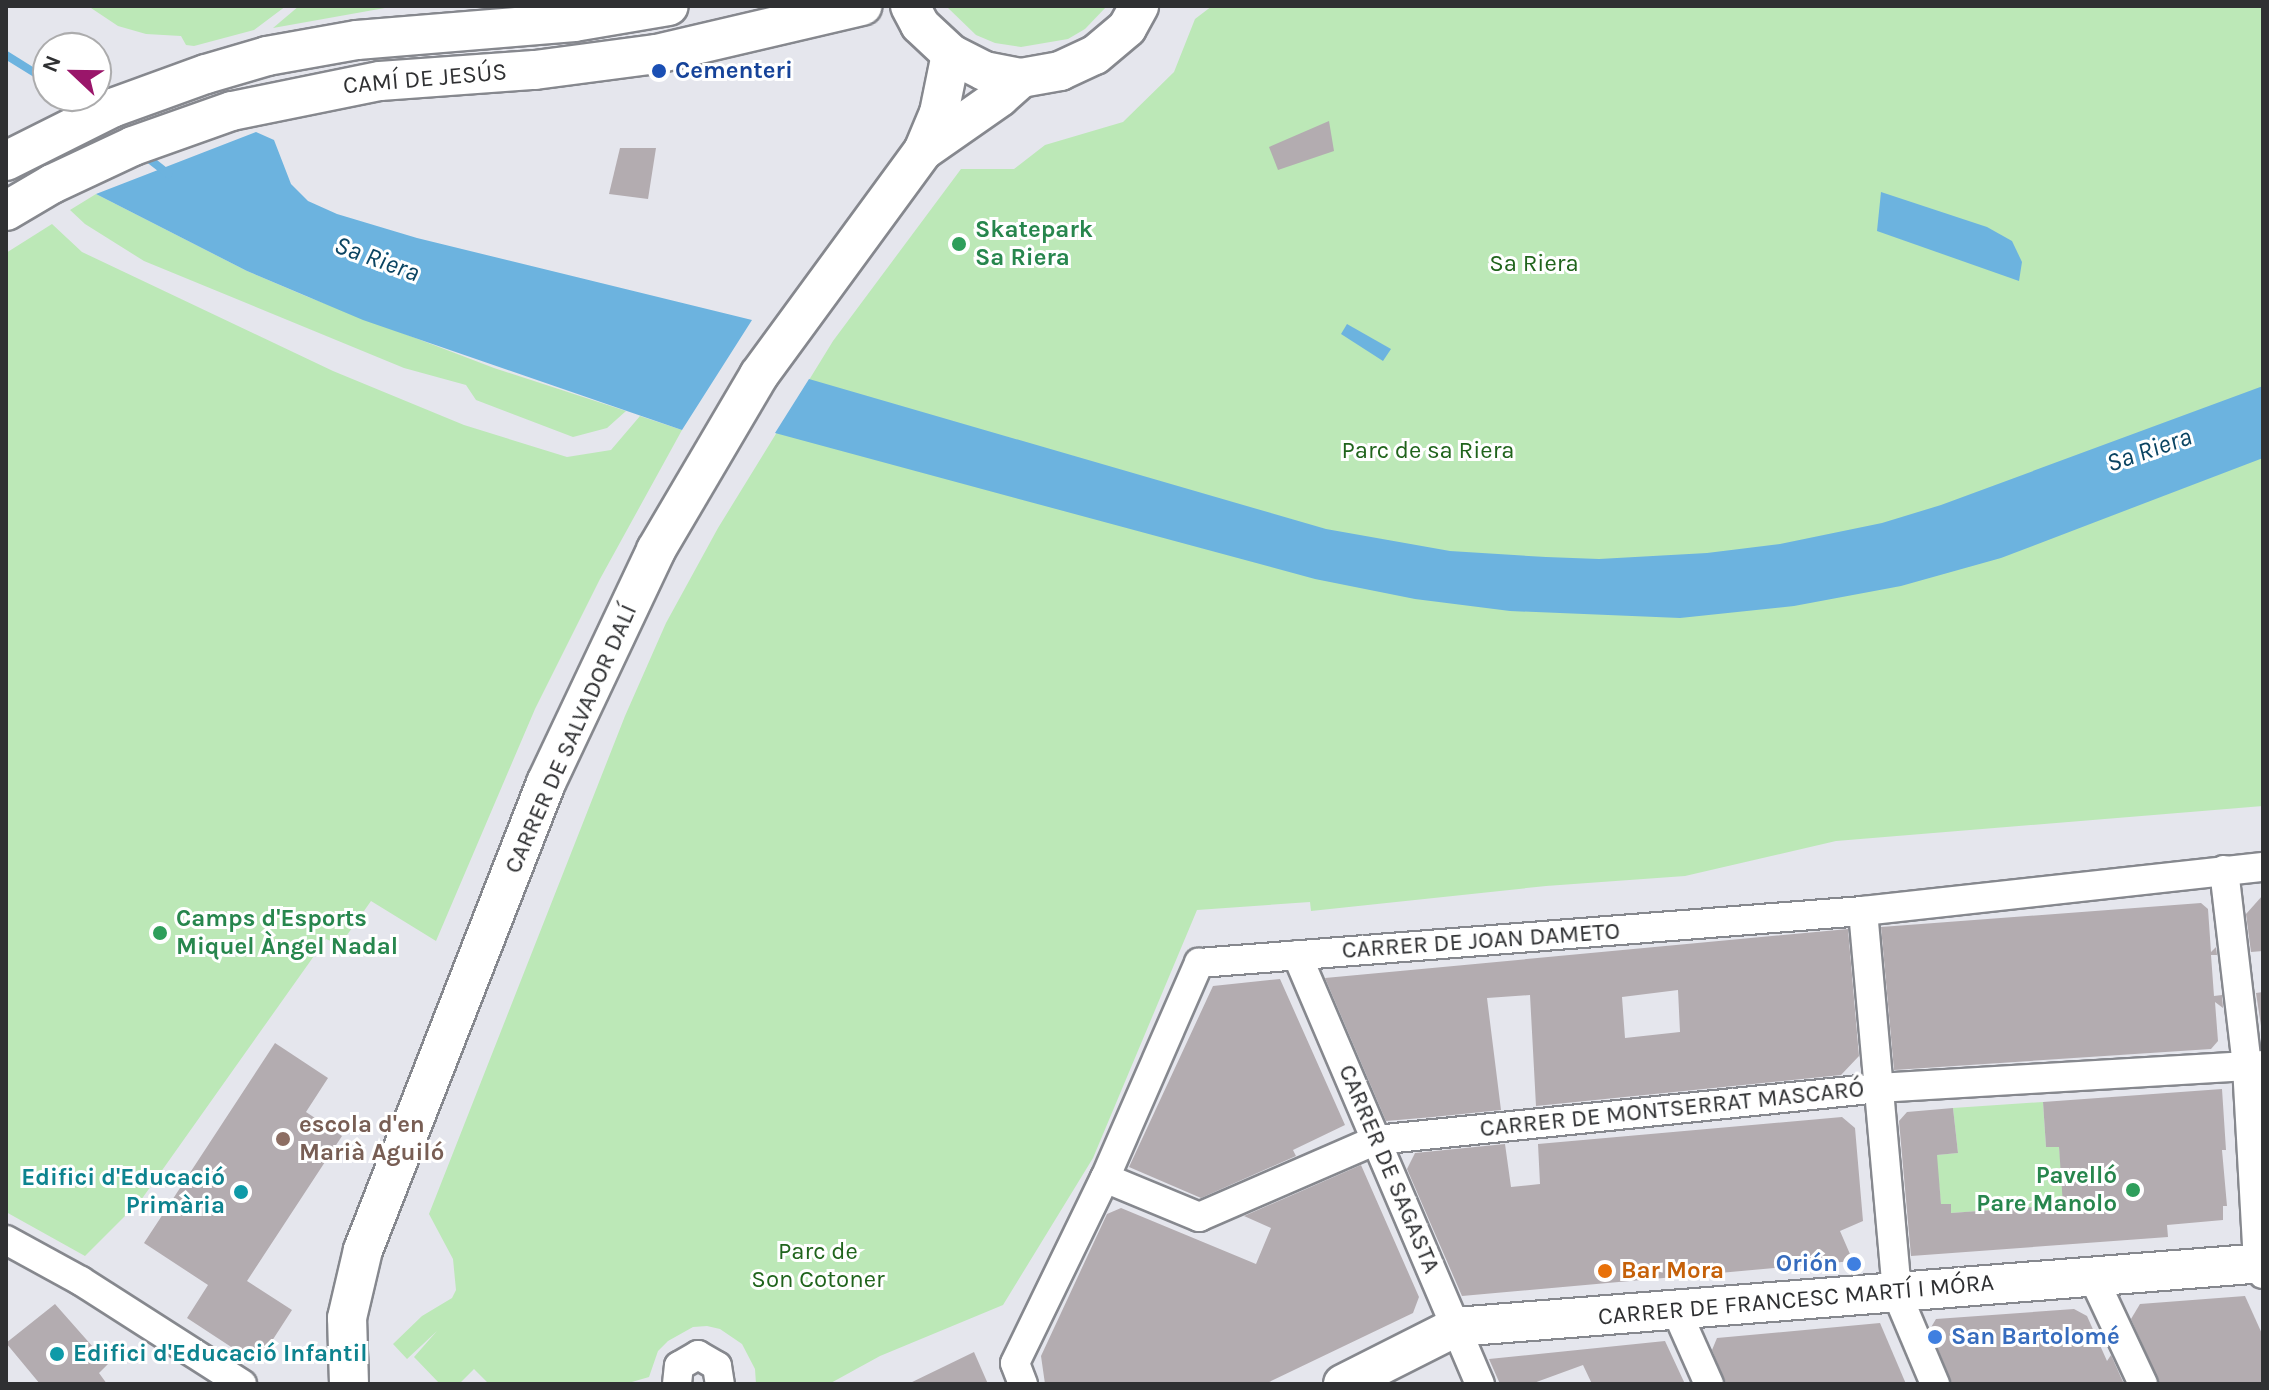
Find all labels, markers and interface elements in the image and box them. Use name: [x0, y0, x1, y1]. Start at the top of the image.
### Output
north arrow: [32, 32, 112, 112]
text: N: [37, 52, 67, 76]
place label: Cementeri: [675, 57, 793, 85]
street label: CAMÍ DE JESÚS: [342, 58, 508, 100]
marker: Cementeri: [650, 62, 668, 80]
place label: Skatepark Sa Riera: [975, 216, 1093, 272]
water label: Sa Riera: [330, 229, 424, 289]
marker: Skatepark Sa Riera: [950, 235, 968, 253]
park label: Sa Riera: [1489, 250, 1579, 278]
water label: Sa Riera: [2102, 421, 2196, 479]
park label: Parc de sa Riera: [1341, 437, 1515, 465]
street label: CARRER DE SALVADOR DALÍ: [499, 600, 643, 878]
place label: Camps d'Esports Miquel Àngel Nadal: [176, 905, 398, 961]
street label: CARRER DE JOAN DAMETO: [1341, 917, 1621, 965]
marker: Camps d'Esports Miquel Àngel Nadal: [151, 924, 169, 942]
street label: CARRER DE SAGASTA: [1332, 1060, 1446, 1278]
street label: CARRER DE MONTSERRAT MASCARÓ: [1478, 1074, 1866, 1144]
place label: escola d'en Marià Aguiló: [299, 1111, 444, 1167]
marker: escola d'en Marià Aguiló: [274, 1130, 292, 1148]
place label: Pavelló Pare Manolo: [1976, 1162, 2117, 1218]
place label: Edifici d'Educació Primària: [21, 1164, 225, 1220]
marker: Pavelló Pare Manolo: [2124, 1181, 2142, 1199]
marker: Edifici d'Educació Primària: [232, 1183, 250, 1201]
park label: Parc de Son Cotoner: [751, 1238, 885, 1294]
place label: Orión: [1776, 1250, 1838, 1278]
marker: Orión: [1845, 1255, 1863, 1273]
place label: Bar Mora: [1621, 1257, 1724, 1285]
marker: Bar Mora: [1596, 1262, 1614, 1280]
street label: CARRER DE FRANCESC MARTÍ I MÓRA: [1597, 1268, 1995, 1332]
place label: San Bartolomé: [1951, 1323, 2120, 1351]
marker: San Bartolomé: [1926, 1328, 1944, 1346]
place label: Edifici d'Educació Infantil: [73, 1340, 368, 1368]
marker: Edifici d'Educació Infantil: [48, 1345, 66, 1363]

